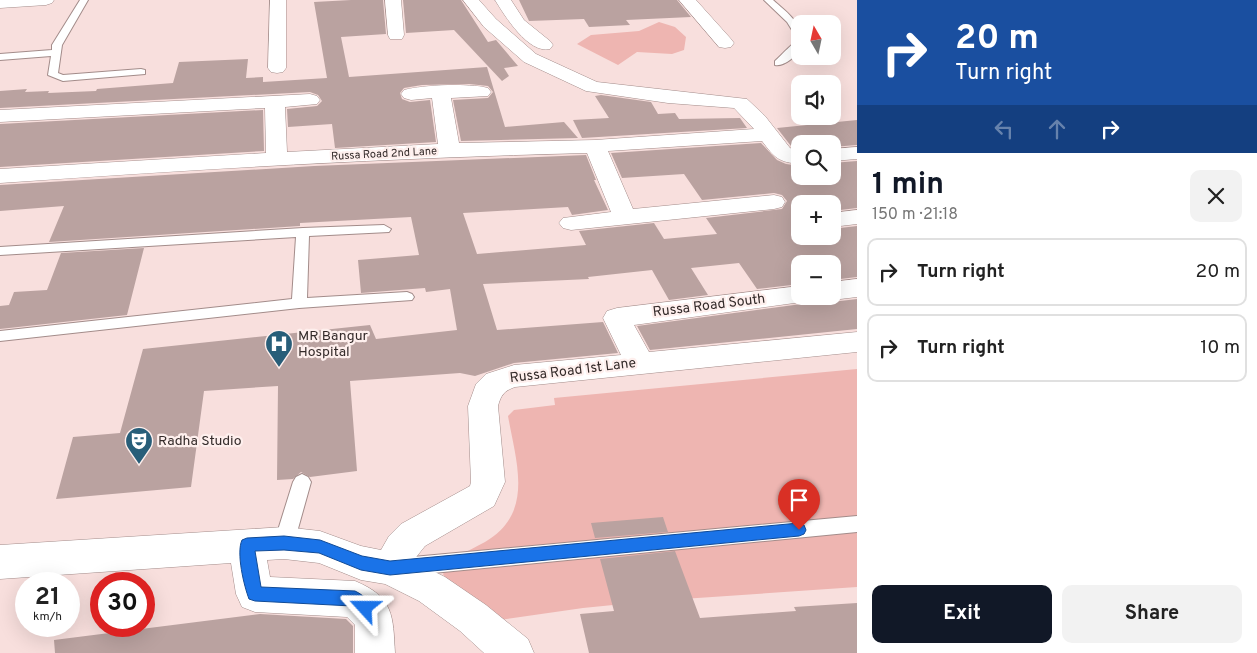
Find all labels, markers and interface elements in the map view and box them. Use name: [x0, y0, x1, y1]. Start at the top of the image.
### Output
north arrow: [791, 15, 841, 65]
map controls: [791, 15, 841, 305]
text: 20 m: [955, 17, 1039, 61]
icon: right: [872, 20, 937, 85]
text: Turn right: [955, 60, 1052, 87]
button: sound: [791, 75, 841, 125]
icon: left: [990, 115, 1018, 143]
icon: ahead: [1043, 115, 1071, 143]
icon: right: [1096, 115, 1124, 143]
button: search: [791, 135, 841, 185]
street label: Russa Road 2nd Lane: [331, 144, 437, 164]
text: 1 min: [872, 167, 944, 204]
button: close: [1190, 170, 1242, 222]
button: +: [791, 195, 841, 245]
text: 150 m · 21:18: [872, 205, 958, 225]
button: −: [791, 255, 841, 305]
icon: right: [874, 258, 902, 286]
text: Turn right: [917, 260, 1005, 284]
text: 20 m: [1196, 260, 1240, 284]
street label: Russa Road South: [652, 291, 766, 321]
place label: MR Bangur Hospital: [298, 328, 369, 361]
hospital icon: MR Bangur Hospital: [264, 329, 294, 368]
icon: right: [874, 334, 902, 362]
text: Turn right: [917, 336, 1005, 360]
text: 10 m: [1200, 336, 1240, 360]
street label: Russa Road 1st Lane: [509, 355, 637, 387]
theatre icon: Radha Studio: [124, 426, 154, 465]
place label: Radha Studio: [158, 433, 242, 450]
pin: [778, 479, 820, 530]
icon: arrive: [785, 486, 813, 514]
speed limit sign: 30: [90, 572, 155, 637]
position arrow: [338, 581, 390, 633]
text: 21: [35, 582, 60, 614]
button: Exit: [872, 585, 1052, 643]
button: Share: [1062, 585, 1242, 643]
text: km/h: [33, 609, 62, 625]

